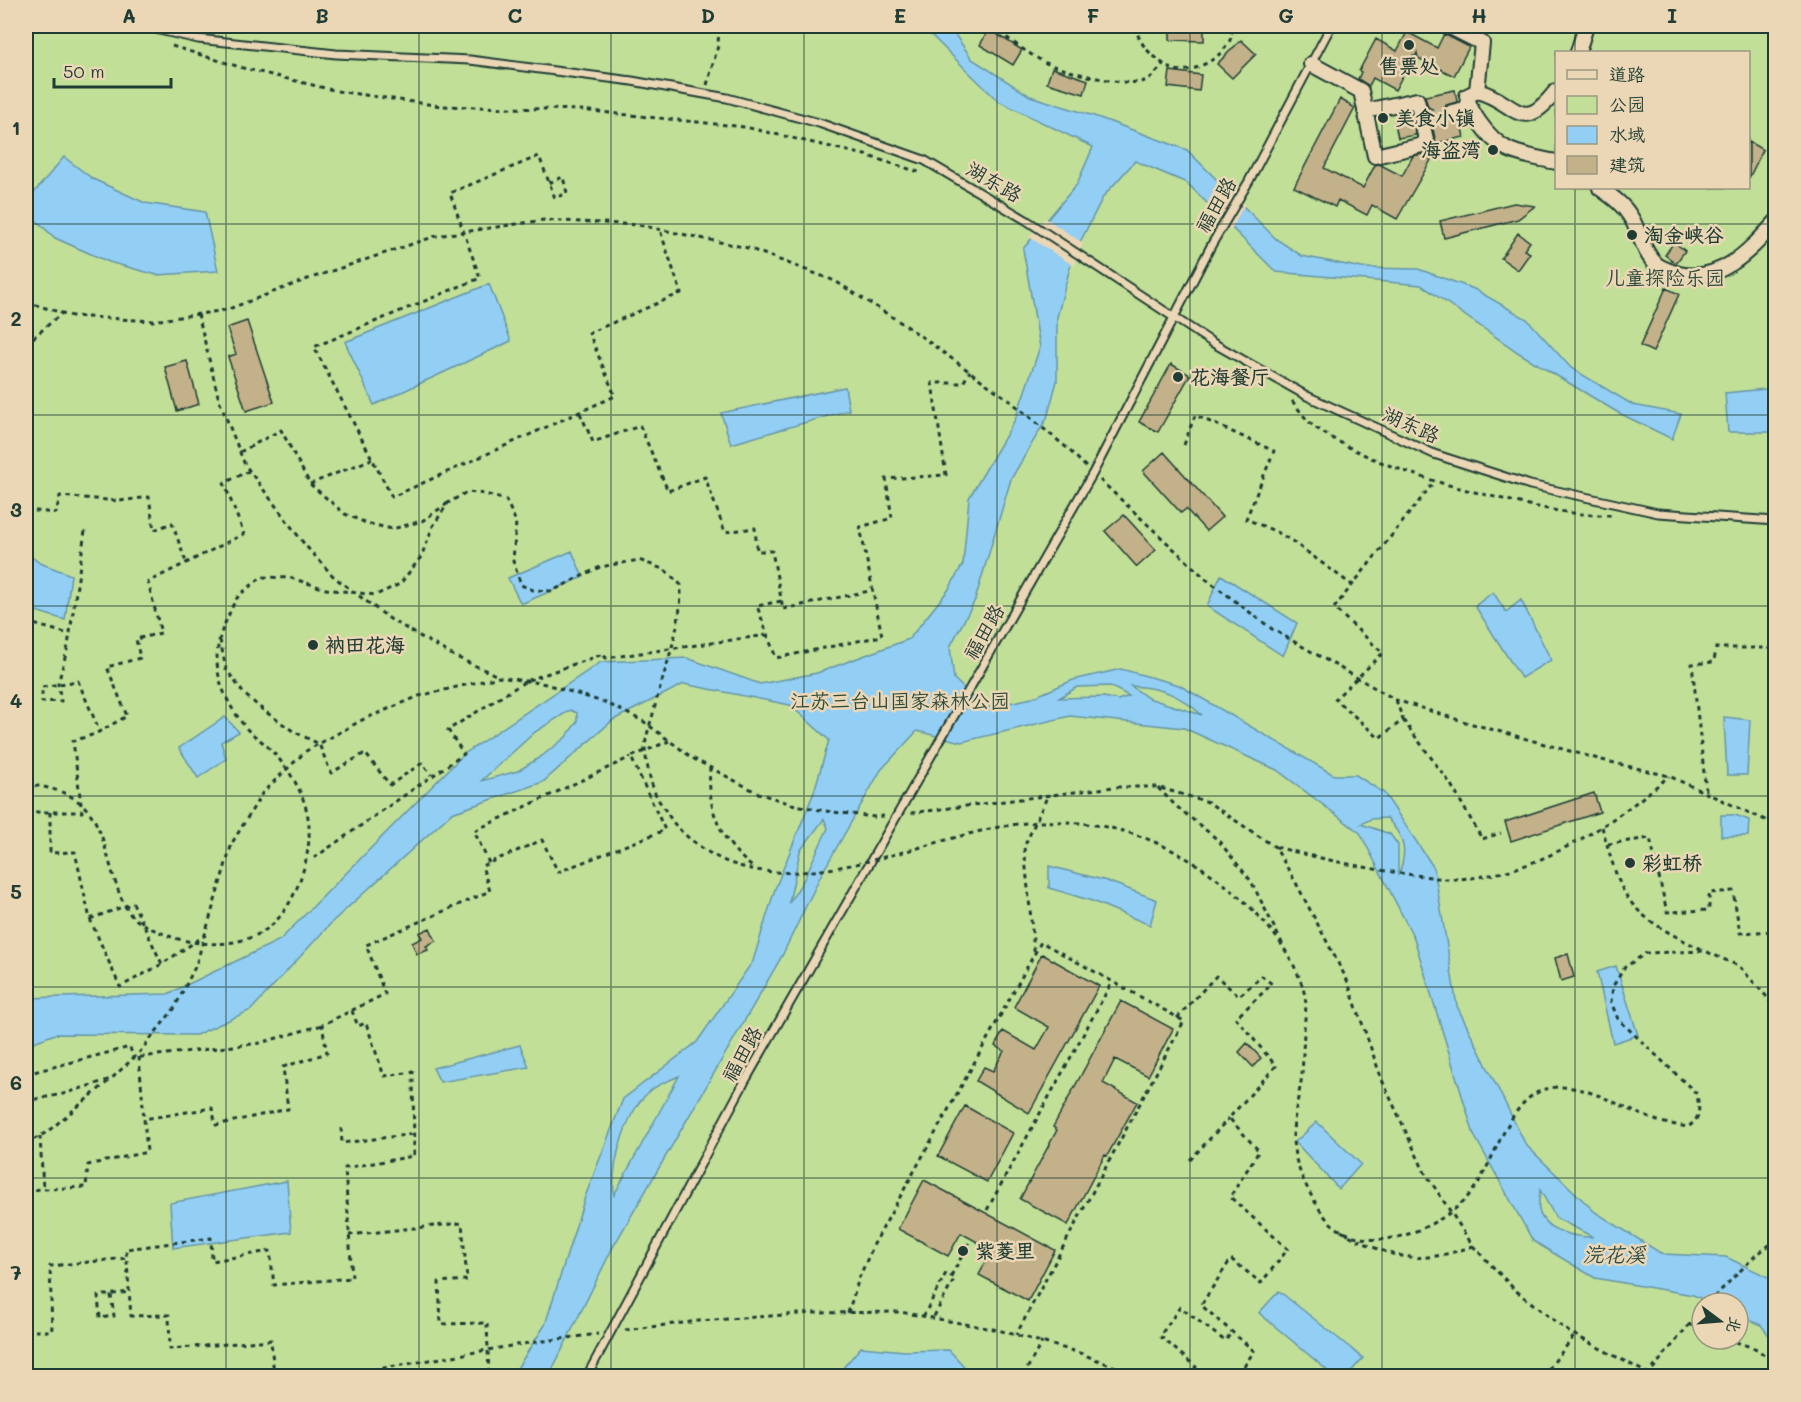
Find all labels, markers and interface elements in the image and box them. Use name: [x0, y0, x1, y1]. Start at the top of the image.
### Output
text: A: [122, 2, 136, 28]
text: B: [315, 2, 329, 28]
text: C: [508, 2, 523, 28]
text: D: [701, 2, 715, 28]
text: E: [894, 2, 906, 28]
text: F: [1087, 2, 1100, 28]
text: G: [1278, 2, 1294, 28]
text: H: [1471, 2, 1487, 28]
text: I: [1667, 2, 1677, 28]
marker: 售票处: [1402, 38, 1416, 52]
scale bar: [54, 51, 171, 89]
legend: [1555, 51, 1750, 189]
place label: 售票处: [1379, 52, 1439, 78]
text: 50 m: [63, 59, 105, 83]
text: 道路: [1609, 62, 1645, 86]
text: 公园: [1609, 92, 1645, 116]
place label: 美食小镇: [1395, 104, 1475, 130]
marker: 美食小镇: [1376, 111, 1390, 125]
text: 1: [12, 114, 20, 140]
text: 水域: [1609, 122, 1645, 146]
place label: 海盗湾: [1421, 136, 1481, 162]
marker: 海盗湾: [1486, 143, 1500, 157]
text: 建筑: [1609, 152, 1645, 176]
street label: 湖东路: [962, 155, 1028, 208]
street label: 福田路: [1189, 171, 1242, 237]
place label: 淘金峡谷: [1644, 221, 1724, 247]
marker: 淘金峡谷: [1625, 228, 1639, 242]
park label: 儿童探险乐园: [1605, 264, 1725, 290]
text: 2: [10, 305, 22, 331]
place label: 花海餐厅: [1190, 363, 1270, 389]
marker: 花海餐厅: [1171, 370, 1185, 384]
street label: 湖东路: [1379, 400, 1445, 449]
text: 3: [10, 496, 22, 522]
street label: 福田路: [957, 598, 1010, 664]
place label: 衲田花海: [325, 631, 405, 657]
marker: 衲田花海: [306, 638, 320, 652]
text: 4: [10, 687, 23, 713]
park label: 江苏三台山国家森林公园: [790, 687, 1010, 713]
place label: 彩虹桥: [1642, 849, 1702, 875]
marker: 彩虹桥: [1623, 856, 1637, 870]
text: 5: [10, 878, 22, 904]
street label: 福田路: [715, 1020, 768, 1086]
text: 6: [10, 1069, 22, 1095]
place label: 紫菱里: [975, 1237, 1035, 1263]
water label: 浣花溪: [1583, 1240, 1646, 1267]
marker: 紫菱里: [956, 1244, 970, 1258]
text: 7: [10, 1259, 22, 1285]
north arrow: [1690, 1291, 1750, 1351]
text: 北: [1723, 1315, 1747, 1336]

